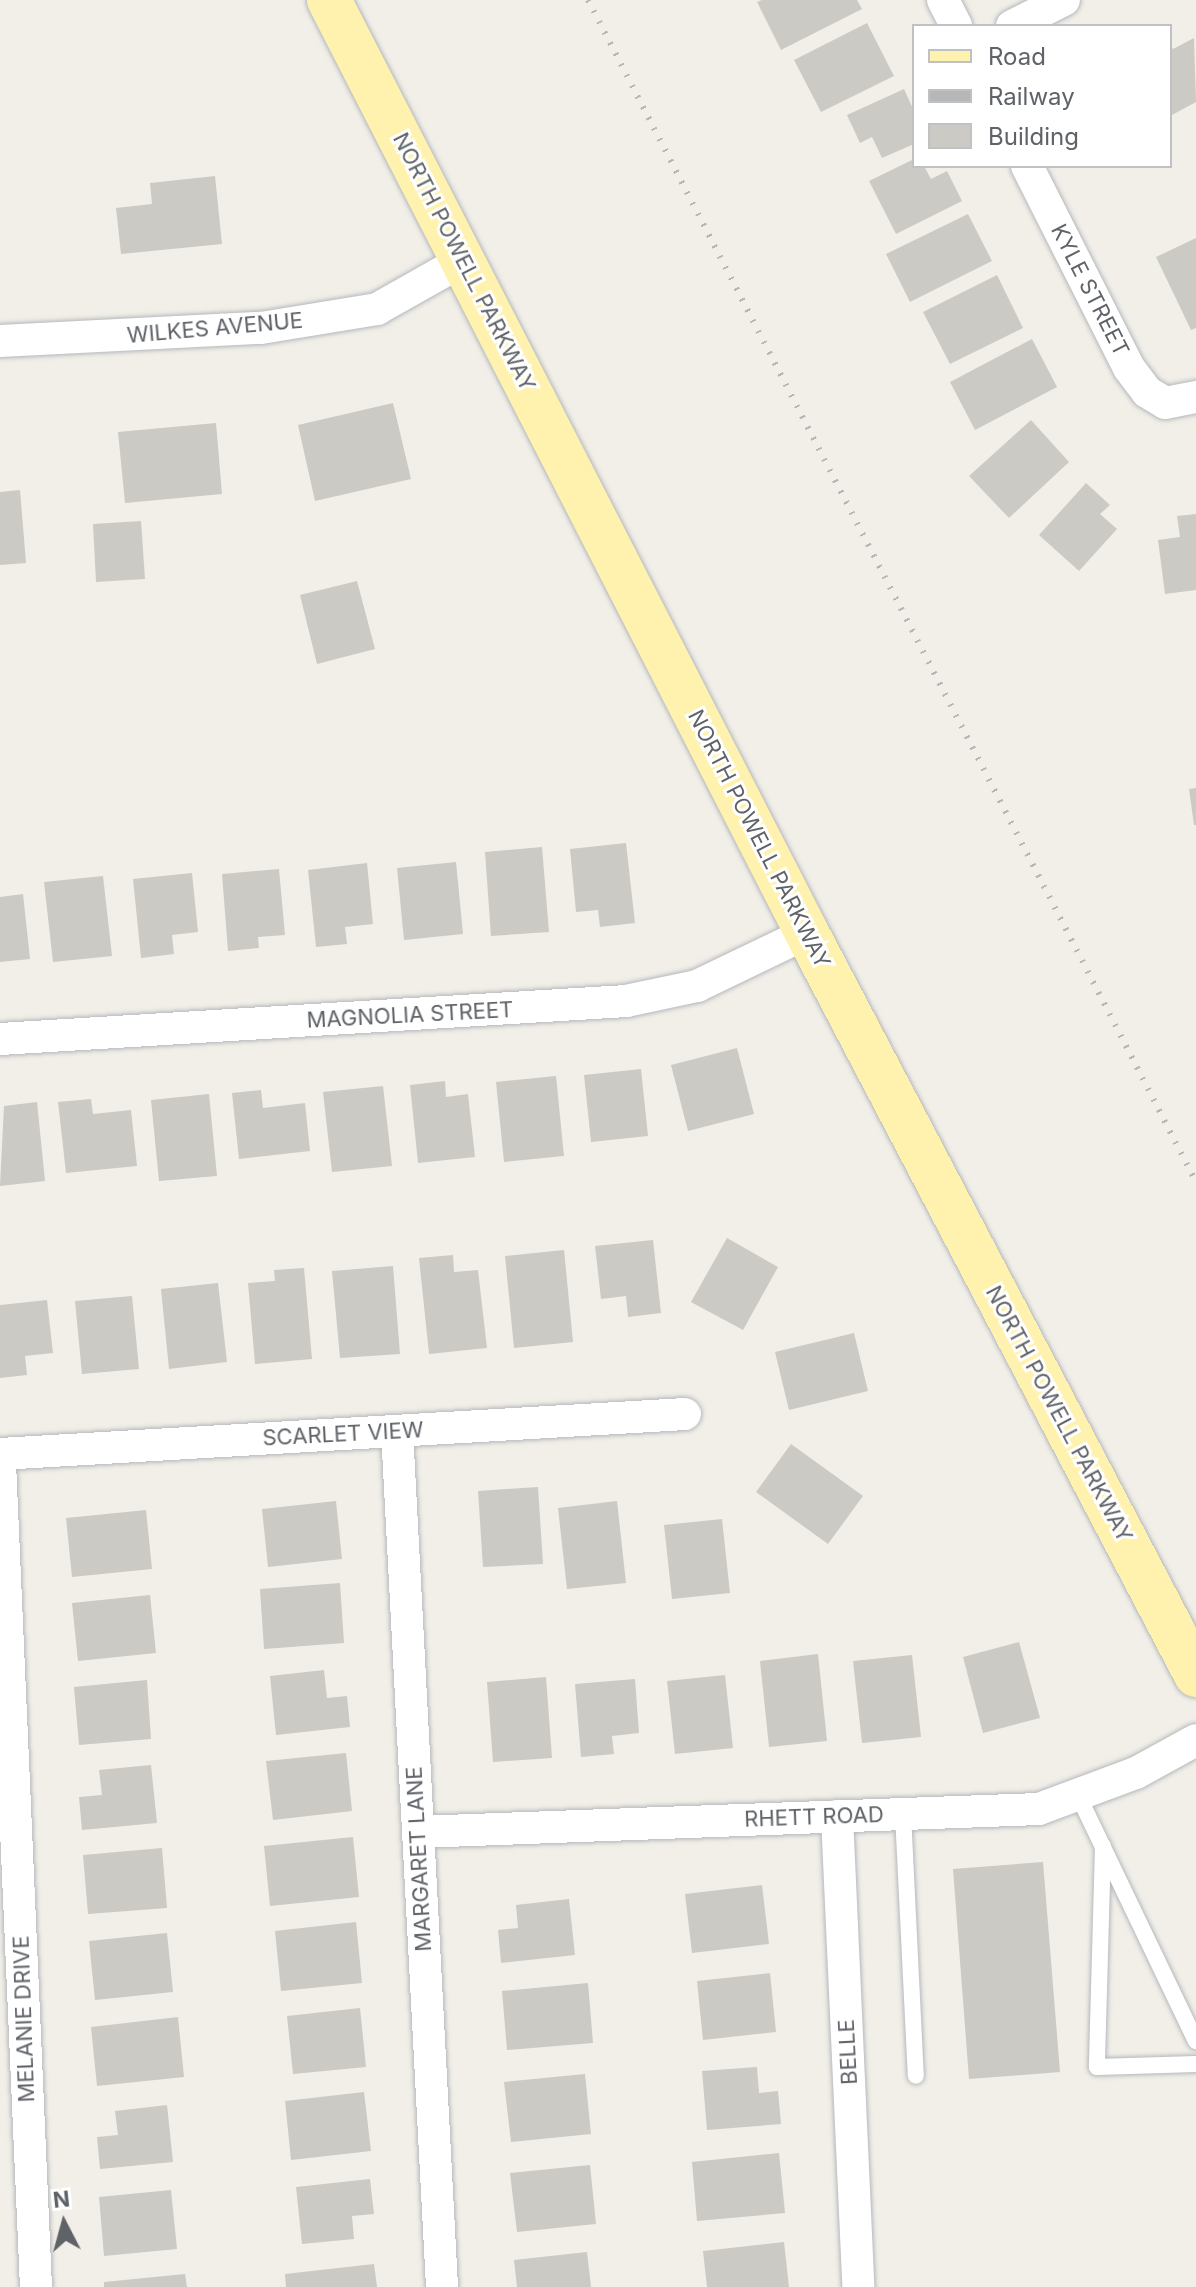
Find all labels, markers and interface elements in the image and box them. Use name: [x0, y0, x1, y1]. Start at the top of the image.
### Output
legend: [912, 24, 1172, 168]
text: Road: [988, 42, 1046, 71]
text: Railway: [988, 82, 1075, 111]
text: Building: [988, 122, 1079, 151]
street label: NORTH POWELL PARKWAY: [387, 128, 541, 396]
street label: KYLE STREET: [1045, 220, 1135, 360]
street label: WILKES AVENUE: [126, 307, 304, 349]
street label: NORTH POWELL PARKWAY: [682, 705, 836, 973]
street label: MAGNOLIA STREET: [306, 996, 514, 1034]
street label: NORTH POWELL PARKWAY: [980, 1281, 1138, 1547]
street label: SCARLET VIEW: [262, 1417, 424, 1451]
street label: MARGARET LANE: [401, 1766, 437, 1952]
street label: RHETT ROAD: [744, 1801, 884, 1833]
street label: MELANIE DRIVE: [8, 1935, 40, 2103]
street label: BELLE: [833, 2018, 863, 2086]
north arrow: [24, 2183, 104, 2263]
text: N: [52, 2185, 71, 2213]

